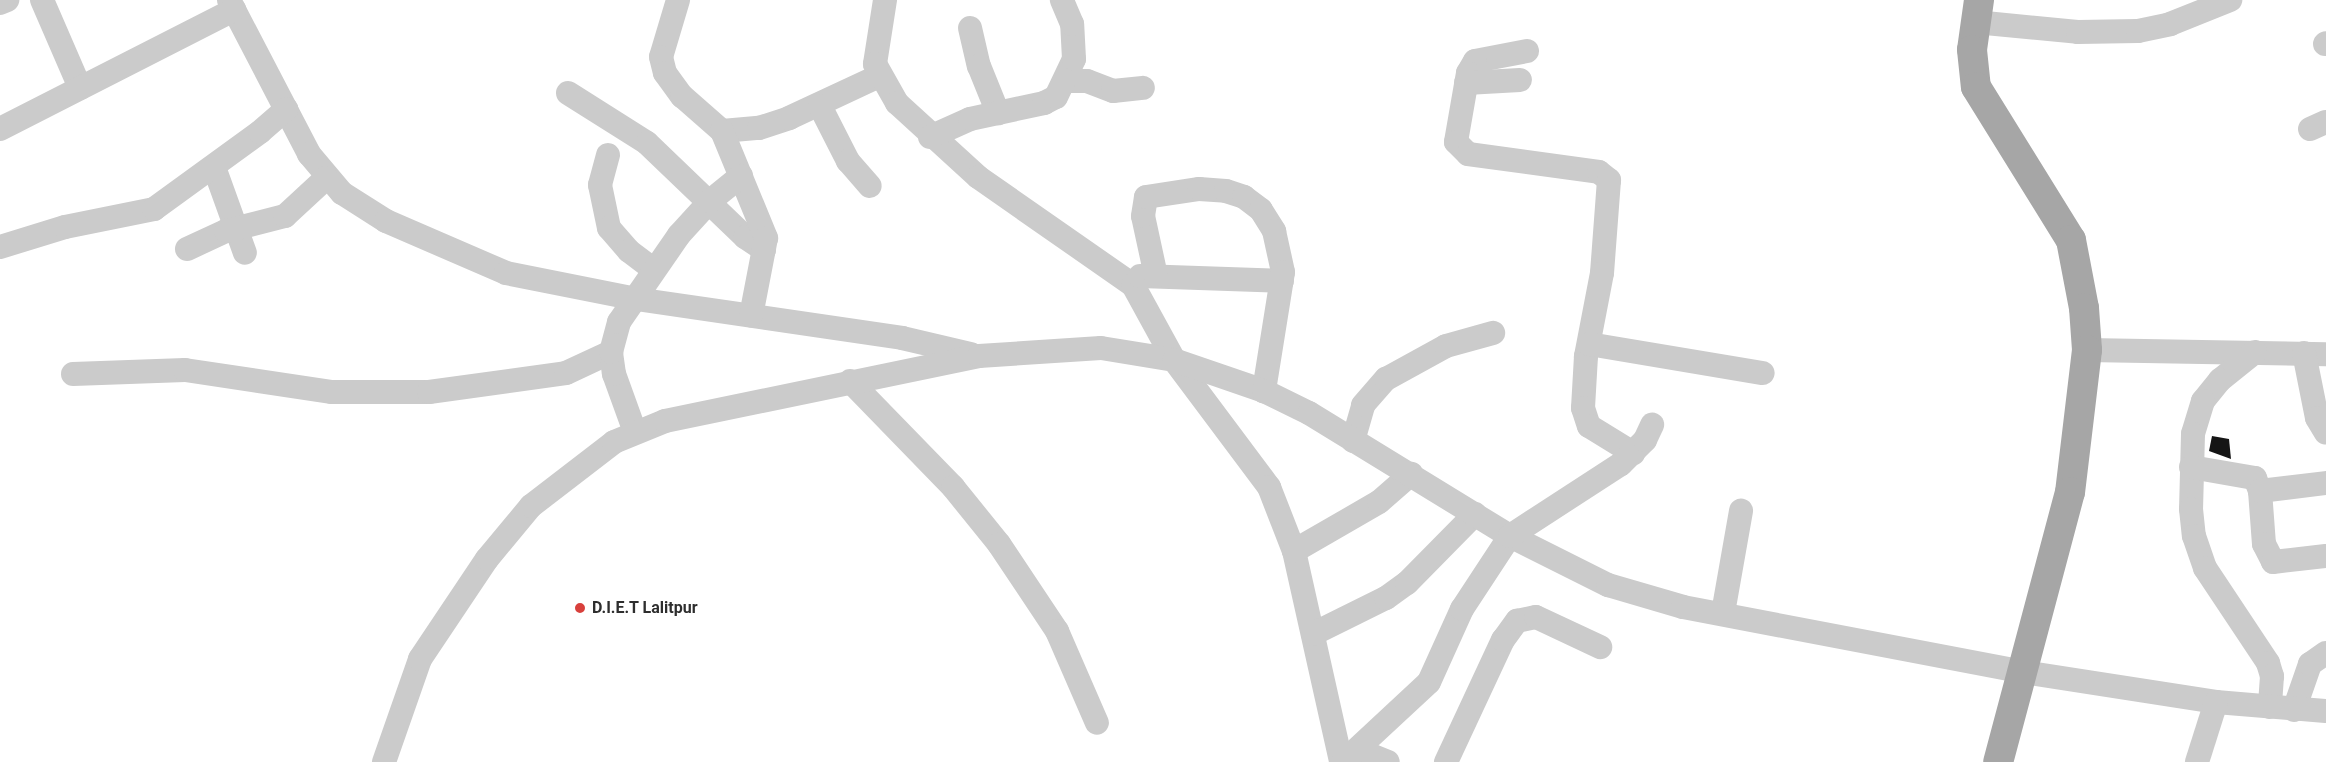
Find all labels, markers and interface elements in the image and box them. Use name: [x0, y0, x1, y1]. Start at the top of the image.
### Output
place label: D.I.E.T Lalitpur: [592, 598, 698, 618]
marker: D.I.E.T Lalitpur: [573, 601, 587, 615]

